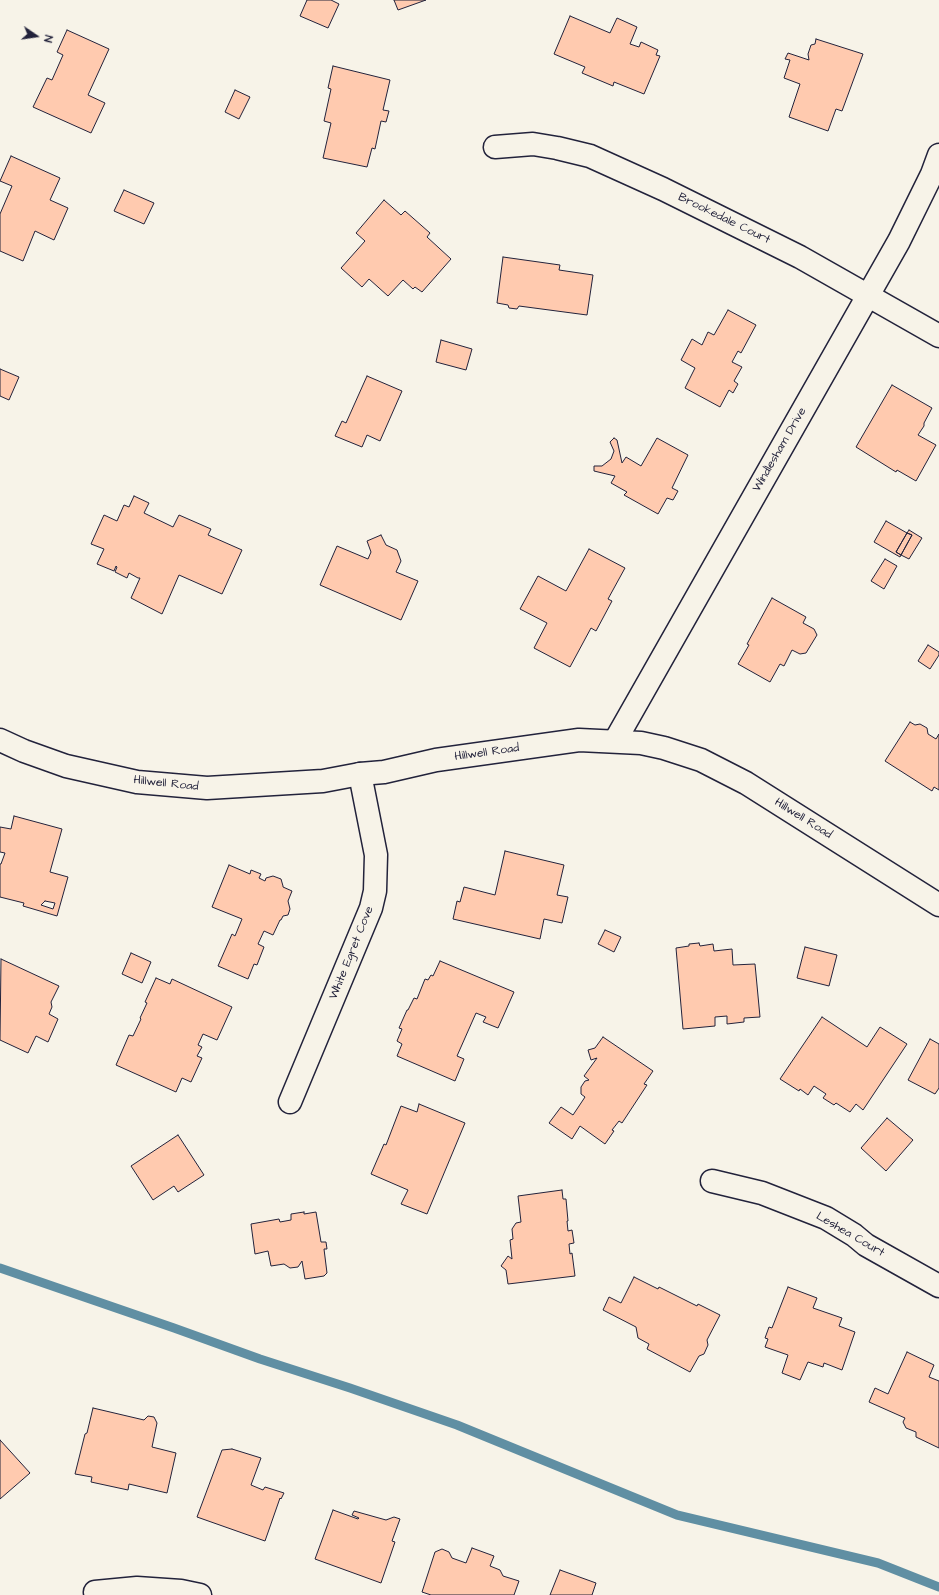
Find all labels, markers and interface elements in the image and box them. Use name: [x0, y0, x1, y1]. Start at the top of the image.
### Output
north arrow: [16, 16, 56, 56]
text: N: [40, 34, 56, 44]
street label: Brookedale Court: [676, 190, 772, 248]
street label: Windlesham Drive: [750, 405, 810, 495]
street label: Hillwell Road: [454, 741, 520, 765]
street label: Hillwell Road: [133, 773, 199, 795]
street label: Hillwell Road: [772, 796, 834, 842]
street label: White Egret Cove: [327, 904, 377, 1002]
street label: Leshea Court: [813, 1210, 887, 1260]

